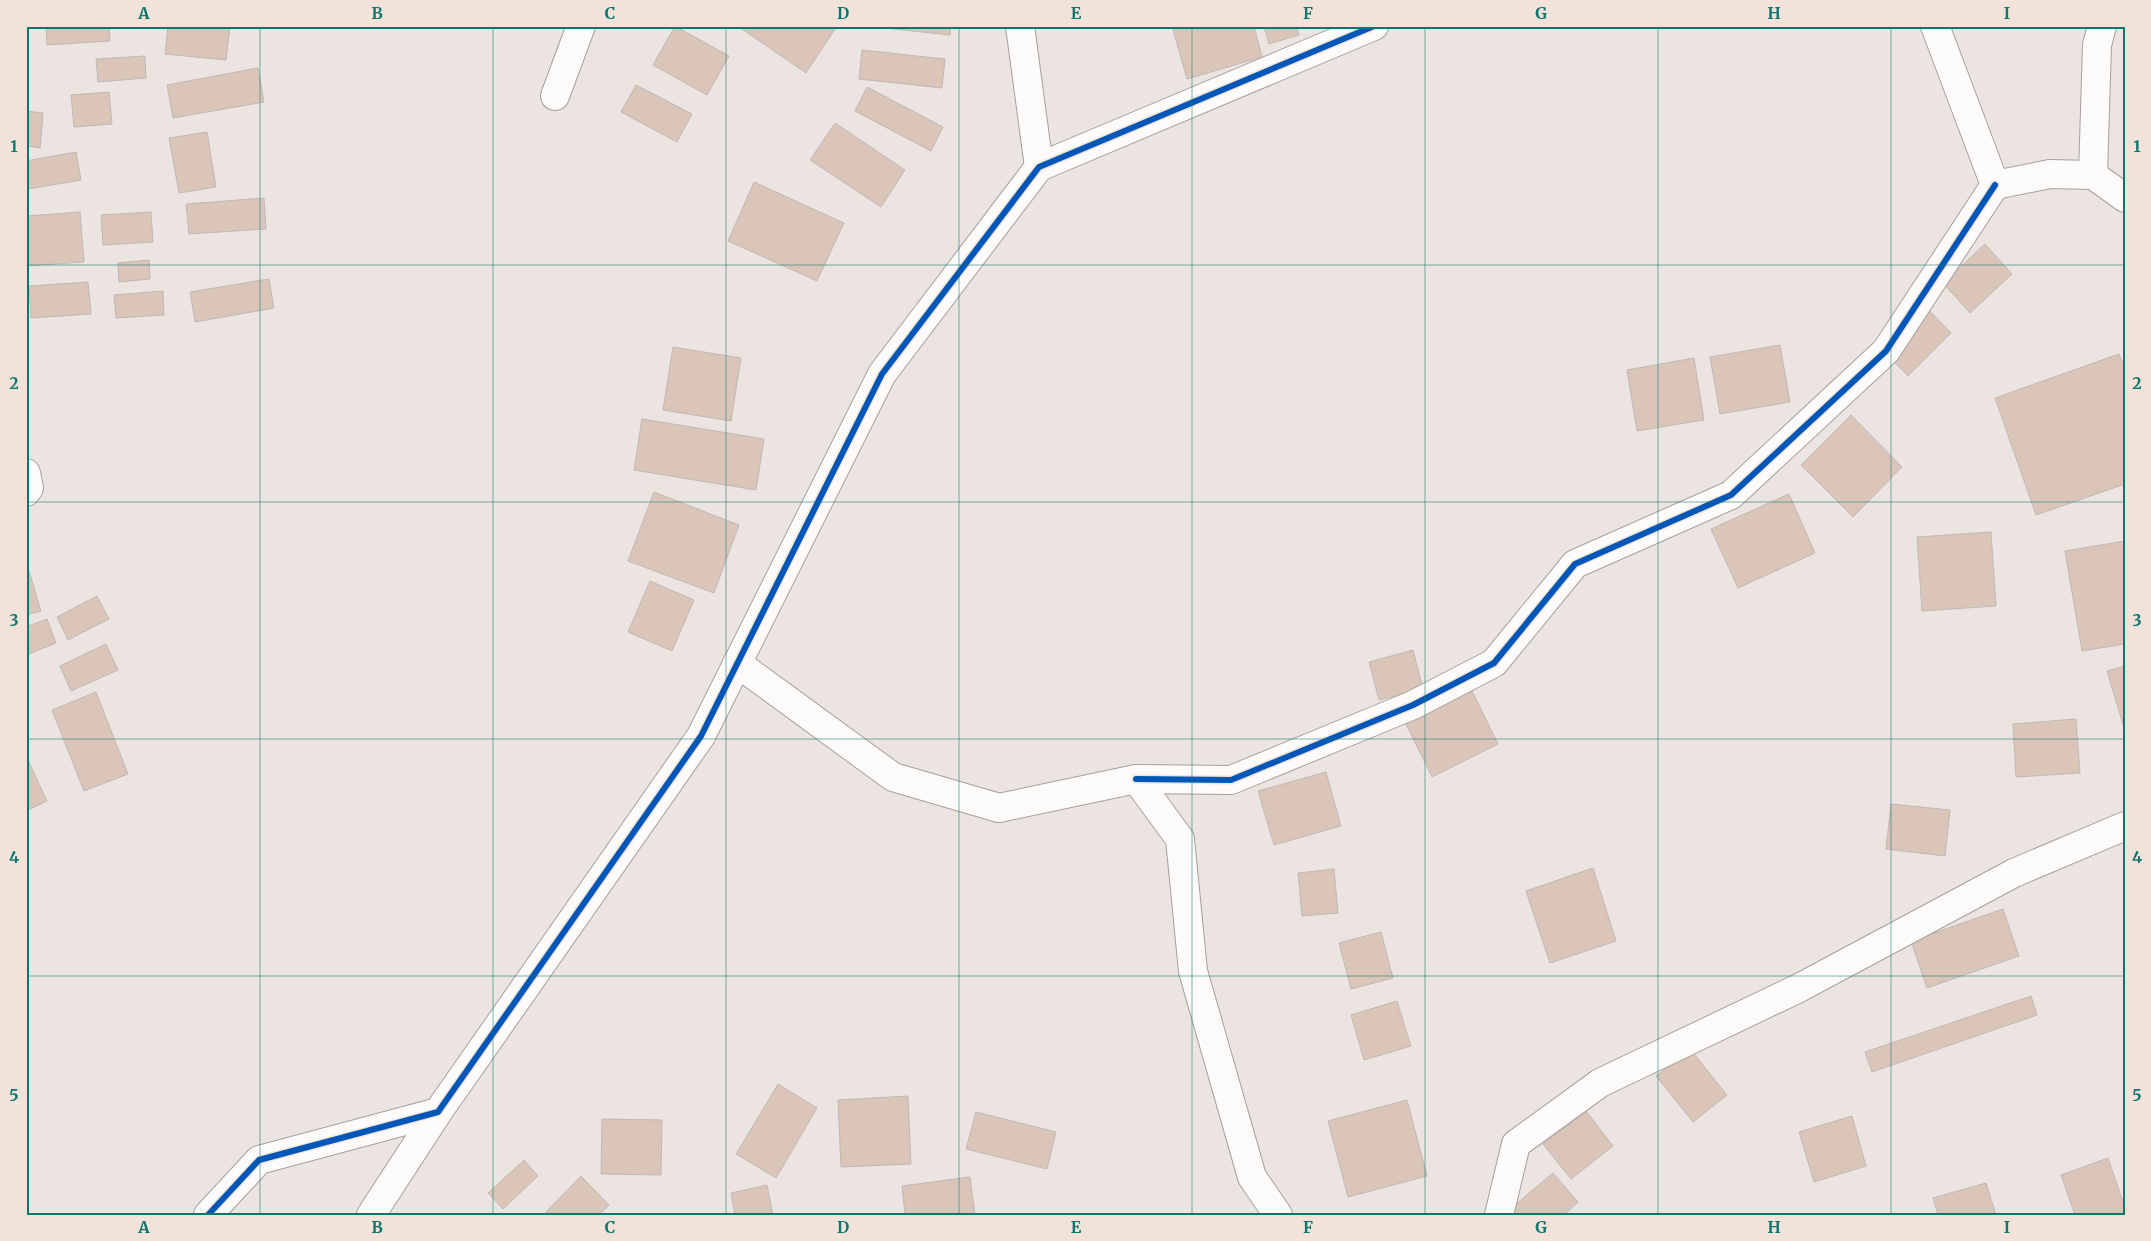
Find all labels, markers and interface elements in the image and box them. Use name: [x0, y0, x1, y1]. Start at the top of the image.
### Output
text: A: [137, 3, 150, 23]
text: B: [371, 3, 383, 23]
text: C: [605, 3, 615, 23]
text: D: [837, 3, 849, 23]
text: E: [1071, 3, 1082, 23]
text: F: [1303, 3, 1313, 23]
text: G: [1535, 3, 1547, 23]
text: H: [1767, 3, 1781, 23]
text: I: [2004, 3, 2010, 23]
text: 1: [10, 136, 18, 156]
text: 1: [2133, 136, 2141, 156]
text: 2: [9, 373, 19, 393]
text: 2: [2132, 373, 2142, 393]
text: 3: [9, 610, 19, 630]
text: 3: [2132, 610, 2142, 630]
text: 4: [9, 847, 19, 867]
text: 4: [2132, 847, 2142, 867]
text: 5: [9, 1085, 19, 1105]
text: 5: [2132, 1085, 2142, 1105]
text: A: [137, 1217, 150, 1237]
text: B: [371, 1217, 383, 1237]
text: C: [605, 1217, 615, 1237]
text: D: [837, 1217, 849, 1237]
text: E: [1071, 1217, 1082, 1237]
text: F: [1303, 1217, 1313, 1237]
text: G: [1535, 1217, 1547, 1237]
text: H: [1767, 1217, 1781, 1237]
text: I: [2004, 1217, 2010, 1237]

